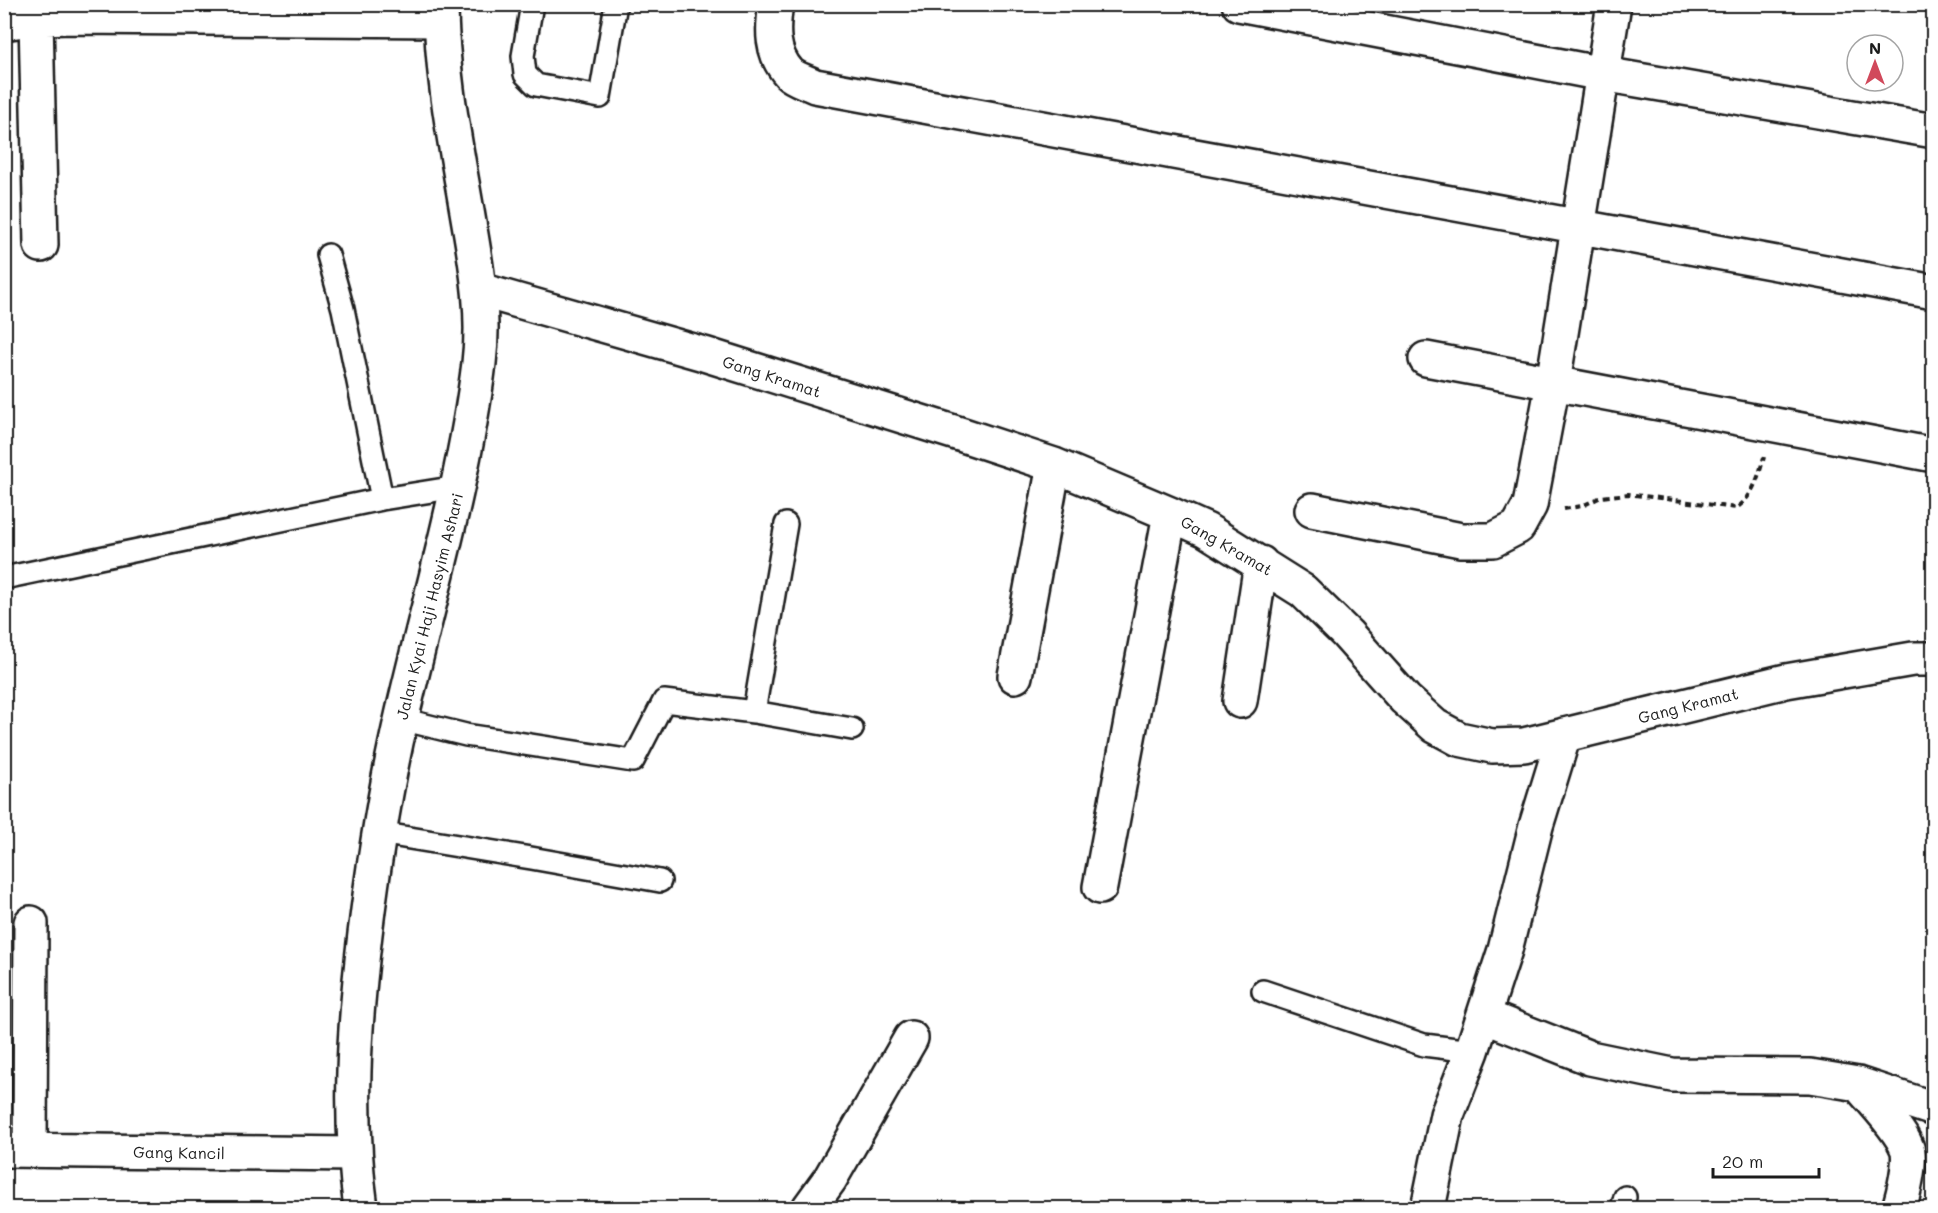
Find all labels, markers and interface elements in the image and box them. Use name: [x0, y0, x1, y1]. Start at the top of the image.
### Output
north arrow: [1845, 33, 1905, 93]
text: N: [1869, 37, 1881, 58]
street label: Gang Kramat: [720, 350, 824, 402]
street label: Jalan Kyai Haji Hasyim Ashari: [391, 491, 467, 721]
street label: Gang Kramat: [1177, 510, 1277, 580]
street label: Gang Kramat: [1636, 682, 1740, 728]
street label: Gang Kancil: [133, 1141, 225, 1163]
scale bar: [1713, 1141, 1820, 1179]
text: 20 m: [1722, 1149, 1763, 1173]

